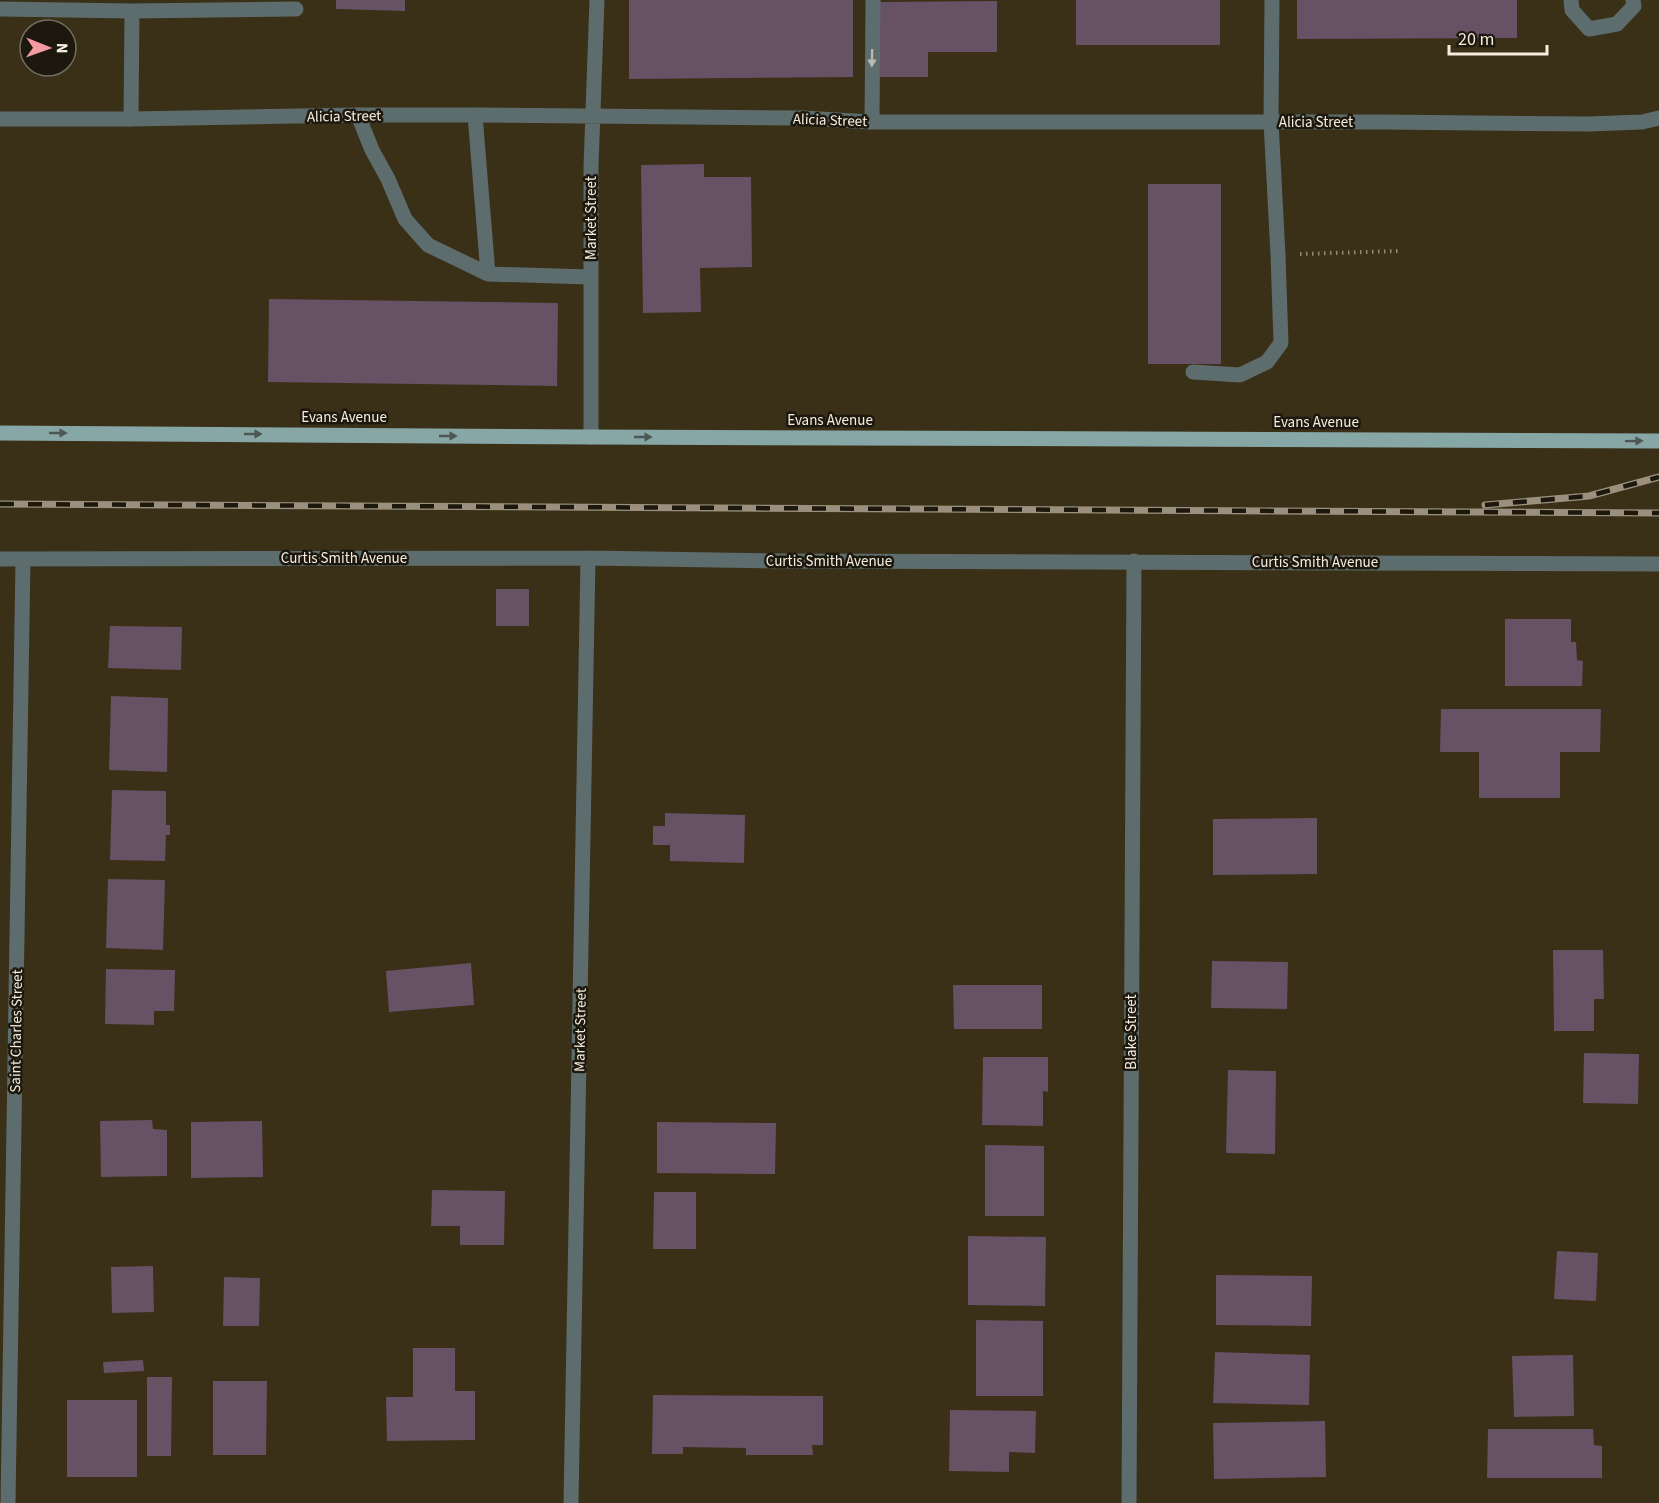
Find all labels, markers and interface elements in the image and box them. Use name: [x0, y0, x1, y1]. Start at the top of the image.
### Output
north arrow: [18, 18, 78, 78]
scale bar: [1449, 18, 1546, 56]
text: 20 m: [1458, 27, 1494, 52]
text: N: [51, 43, 73, 54]
one-way arrow: [867, 49, 877, 68]
street label: Alicia Street: [307, 105, 381, 128]
street label: Alicia Street: [792, 109, 867, 132]
street label: Alicia Street: [1279, 112, 1353, 133]
street label: Market Street: [581, 176, 602, 260]
street label: Evans Avenue: [301, 407, 387, 428]
street label: Evans Avenue: [787, 410, 873, 431]
street label: Evans Avenue: [1273, 412, 1359, 433]
one-way arrow: [49, 428, 68, 438]
one-way arrow: [244, 429, 263, 439]
one-way arrow: [439, 431, 458, 441]
one-way arrow: [634, 432, 653, 442]
one-way arrow: [1625, 436, 1644, 446]
street label: Curtis Smith Avenue: [281, 548, 407, 569]
street label: Curtis Smith Avenue: [766, 551, 892, 572]
street label: Curtis Smith Avenue: [1252, 552, 1378, 573]
street label: Saint Charles Street: [5, 969, 28, 1093]
street label: Market Street: [569, 988, 592, 1072]
street label: Blake Street: [1121, 994, 1142, 1070]

